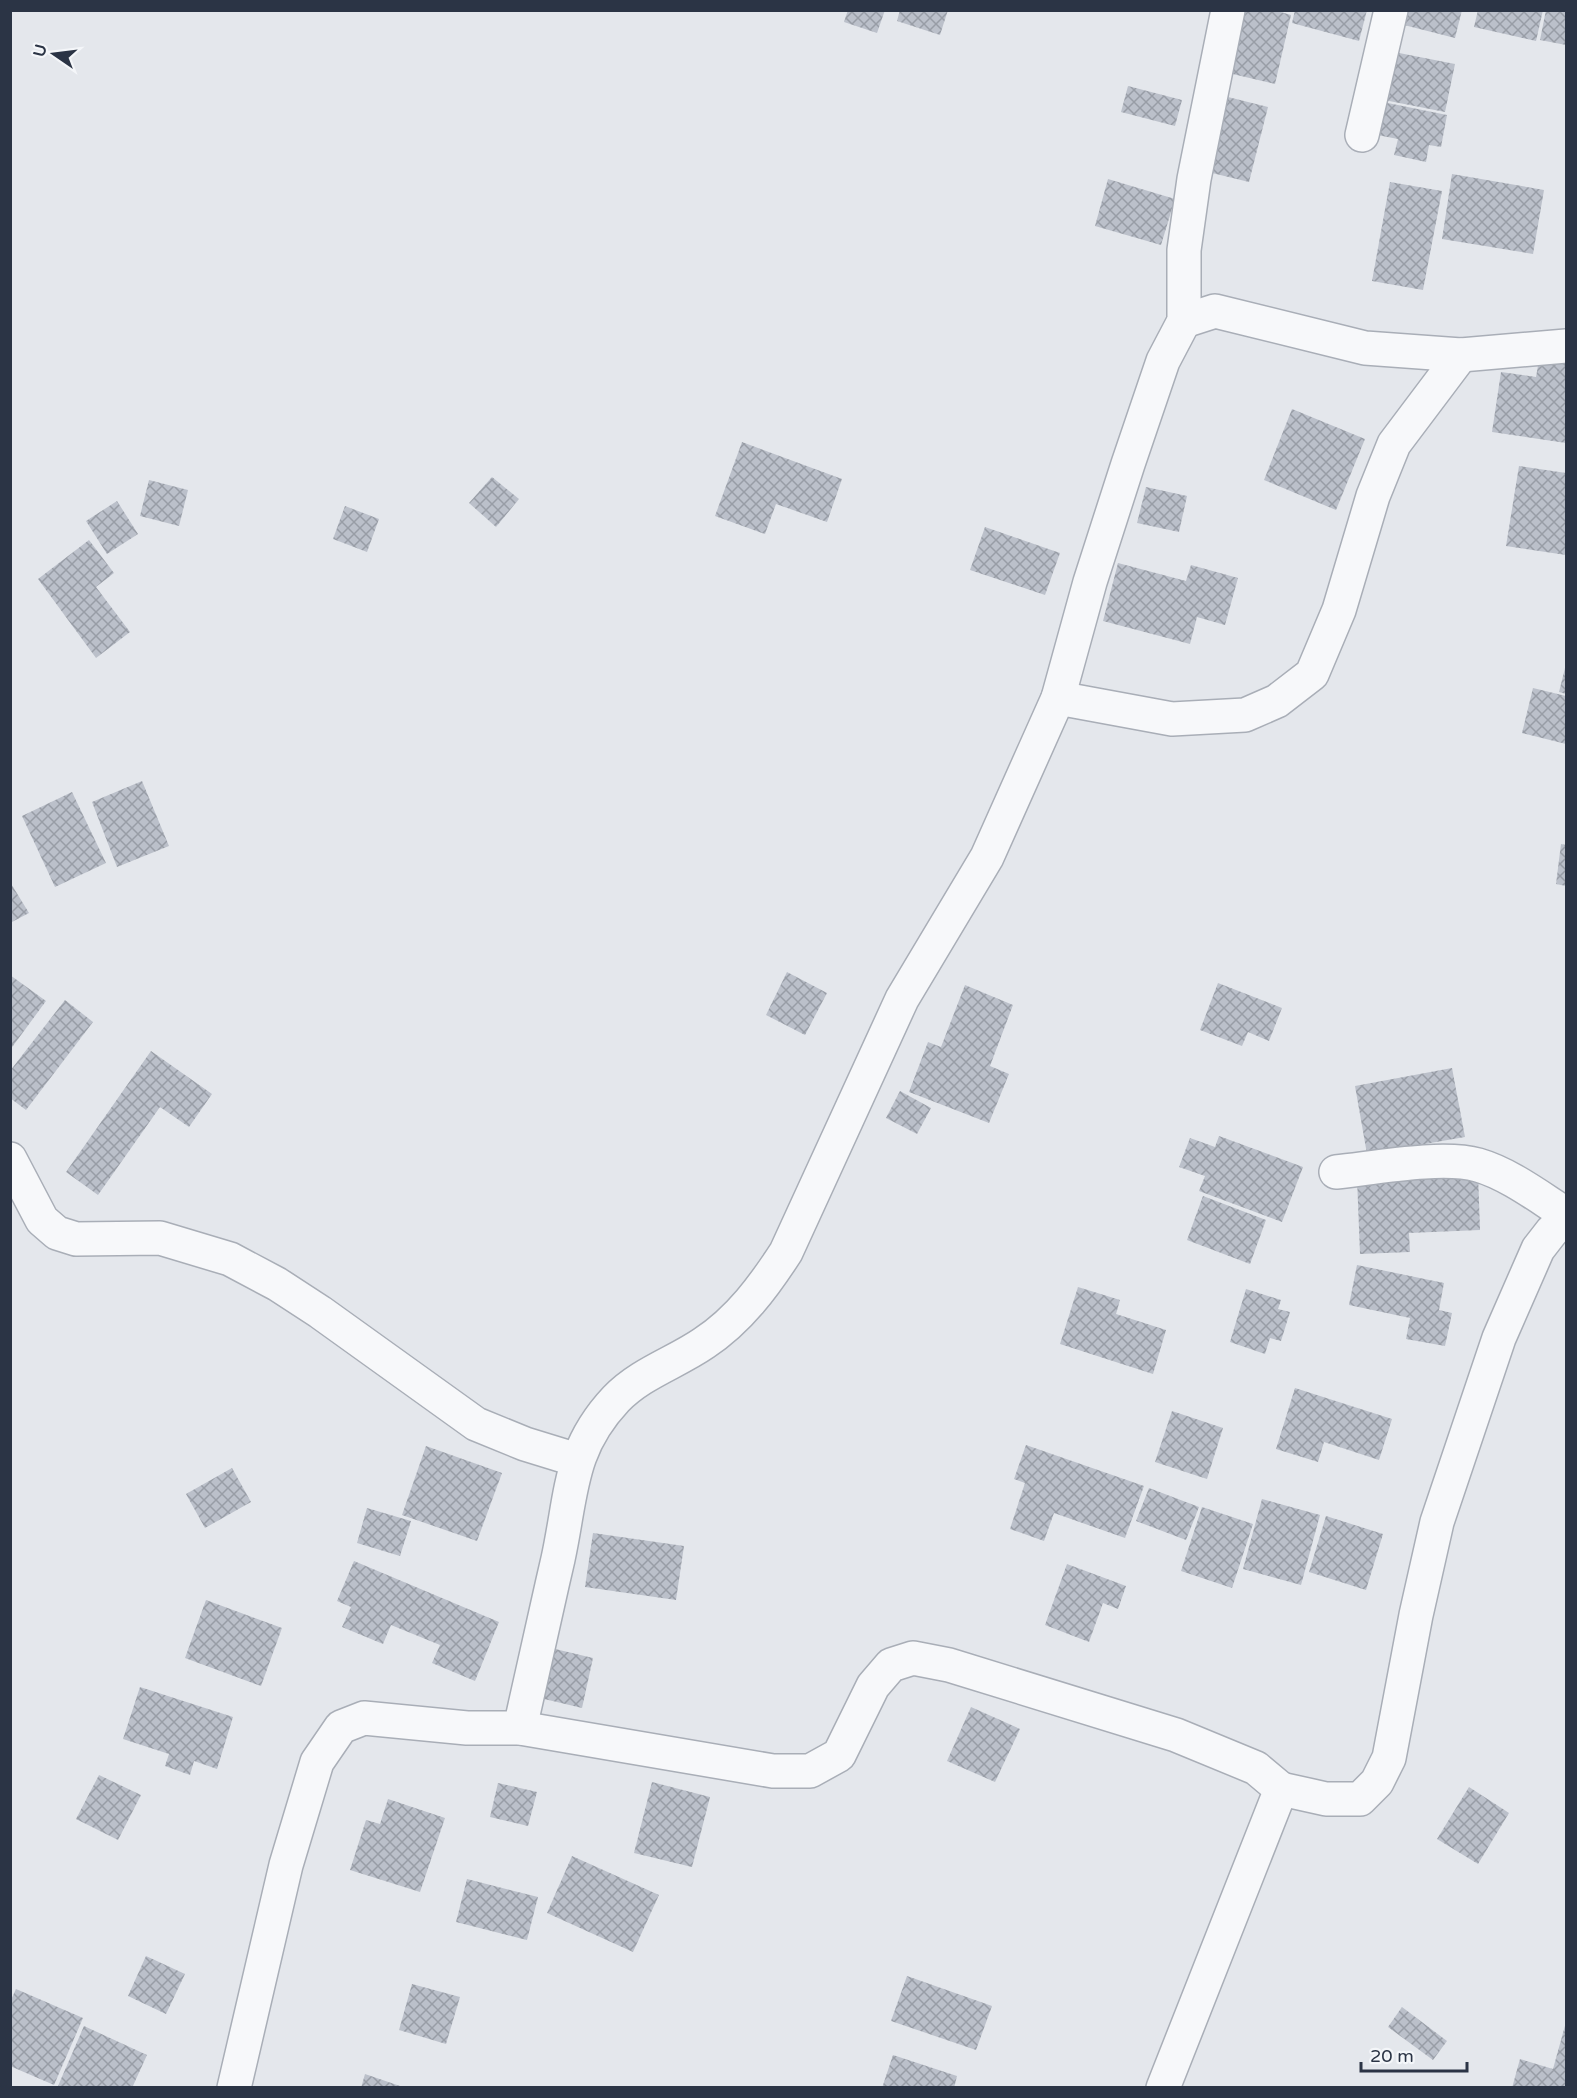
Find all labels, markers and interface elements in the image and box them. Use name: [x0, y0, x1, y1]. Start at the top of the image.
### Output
north arrow: [24, 24, 84, 84]
text: U: [29, 42, 52, 59]
scale bar: [1361, 2035, 1468, 2073]
text: 20 m: [1370, 2045, 1414, 2067]

